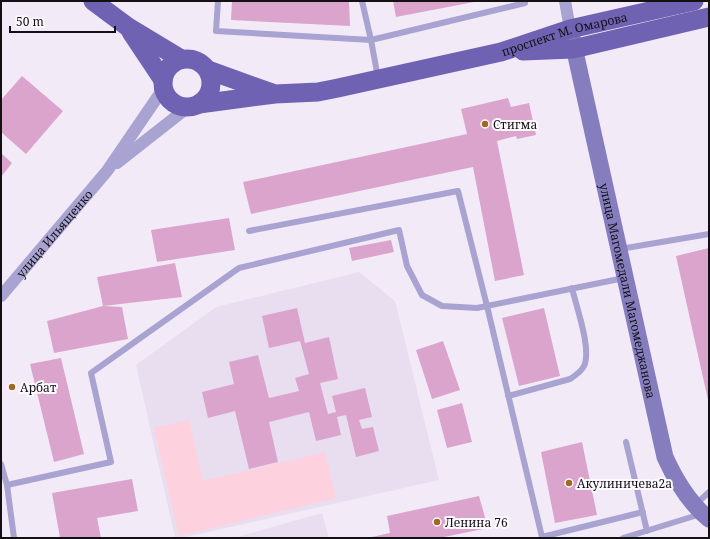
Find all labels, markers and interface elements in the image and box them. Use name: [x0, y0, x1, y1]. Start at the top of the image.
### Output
scale bar: [10, 8, 115, 34]
street label: проспект М. Омарова: [499, 8, 629, 60]
text: 50 m: [16, 13, 44, 30]
place label: Стигма: [493, 116, 537, 133]
marker: Стигма: [480, 119, 490, 129]
street label: улица Магомедали Магомеджанова: [596, 181, 660, 400]
street label: улица Ильященко: [12, 186, 96, 281]
place label: Арбат: [20, 379, 57, 396]
marker: Арбат: [7, 382, 17, 392]
place label: Акулиничева2а: [577, 475, 672, 492]
marker: Акулиничева2а: [564, 478, 574, 488]
place label: Ленина 76: [445, 514, 508, 531]
marker: Ленина 76: [432, 517, 442, 527]

